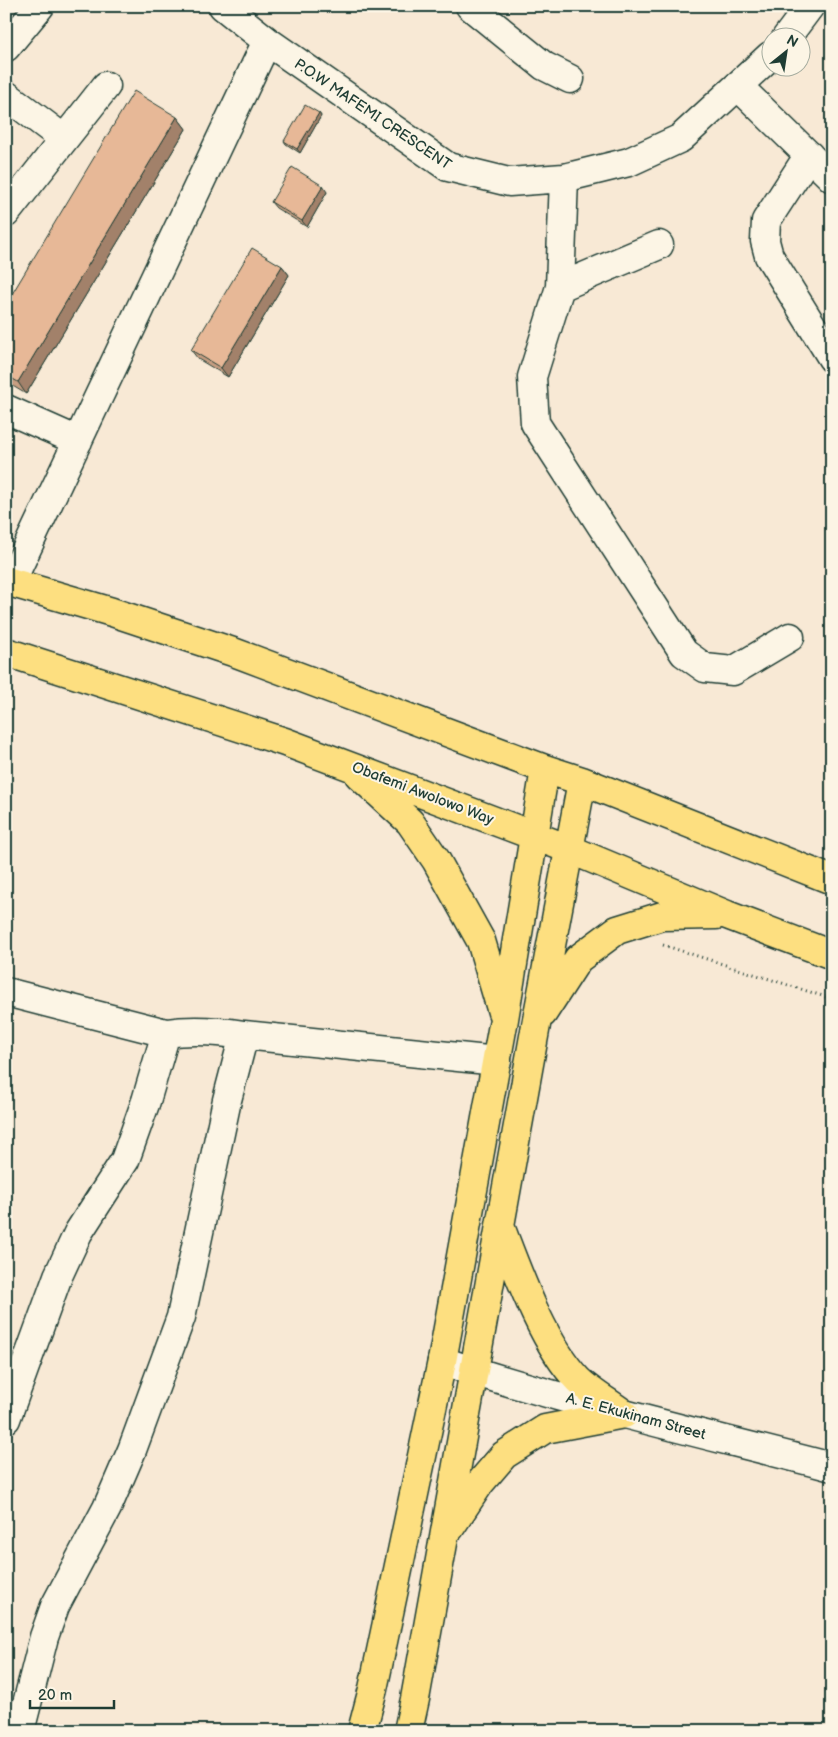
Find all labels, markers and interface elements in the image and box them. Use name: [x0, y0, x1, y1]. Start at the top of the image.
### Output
north arrow: [760, 28, 810, 78]
text: N: [783, 31, 801, 51]
street label: P.O.W MAFEMI CRESCENT: [290, 55, 455, 174]
street label: Obafemi Awolowo Way: [349, 758, 497, 829]
street label: A. E. Ekukinam Street: [564, 1389, 708, 1444]
scale bar: [30, 1677, 114, 1709]
text: 20 m: [38, 1686, 72, 1705]

